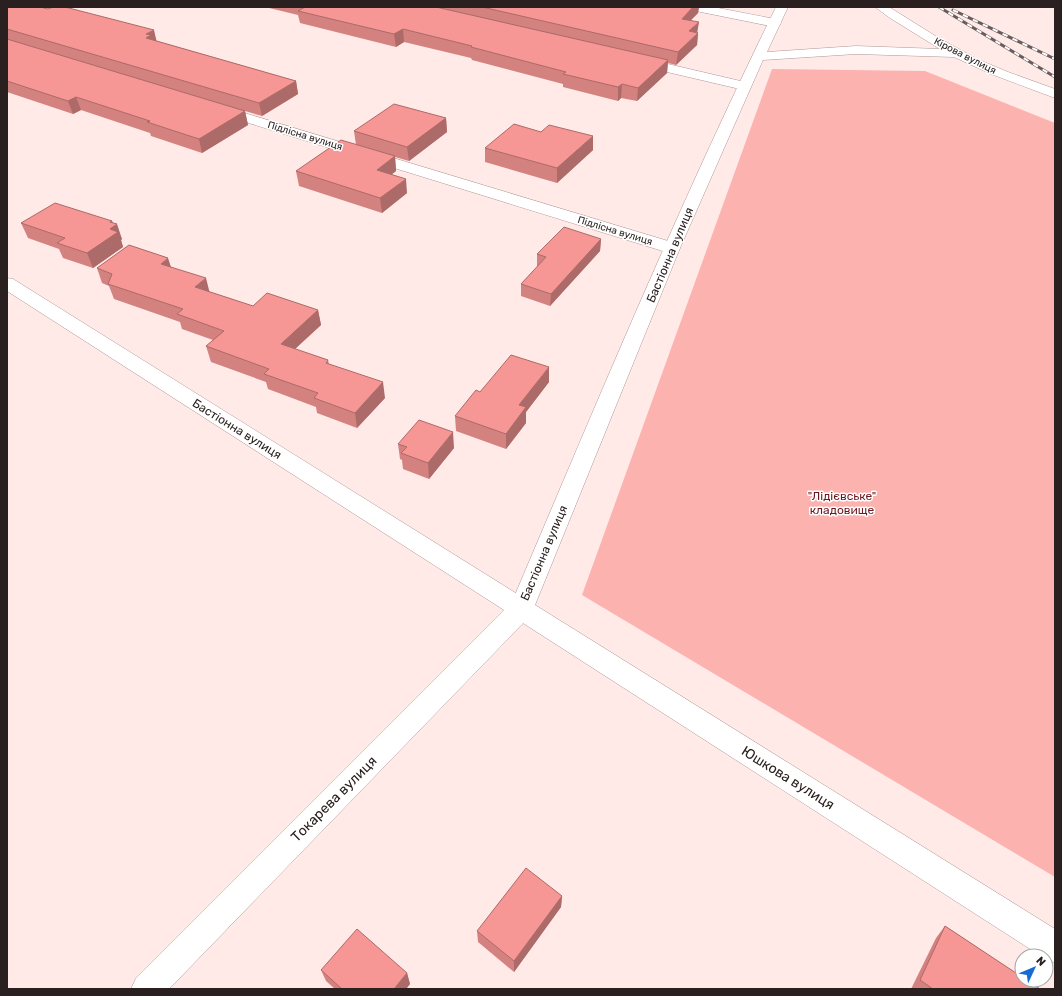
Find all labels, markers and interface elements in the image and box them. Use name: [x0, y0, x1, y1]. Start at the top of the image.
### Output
street label: Кірова вулиця: [932, 35, 998, 77]
street label: Підлісна вулиця: [266, 119, 344, 153]
street label: Бастіонна вулиця: [644, 205, 696, 305]
street label: Підлісна вулиця: [576, 214, 654, 248]
street label: Бастіонна вулиця: [190, 396, 284, 462]
park label: "Лідієвське" кладовище: [808, 489, 876, 517]
street label: Бастіонна вулиця: [518, 503, 570, 603]
street label: Юшкова вулиця: [738, 743, 838, 813]
street label: Токарева вулиця: [287, 752, 381, 846]
north arrow: [1014, 948, 1054, 988]
text: N: [1033, 954, 1048, 969]

